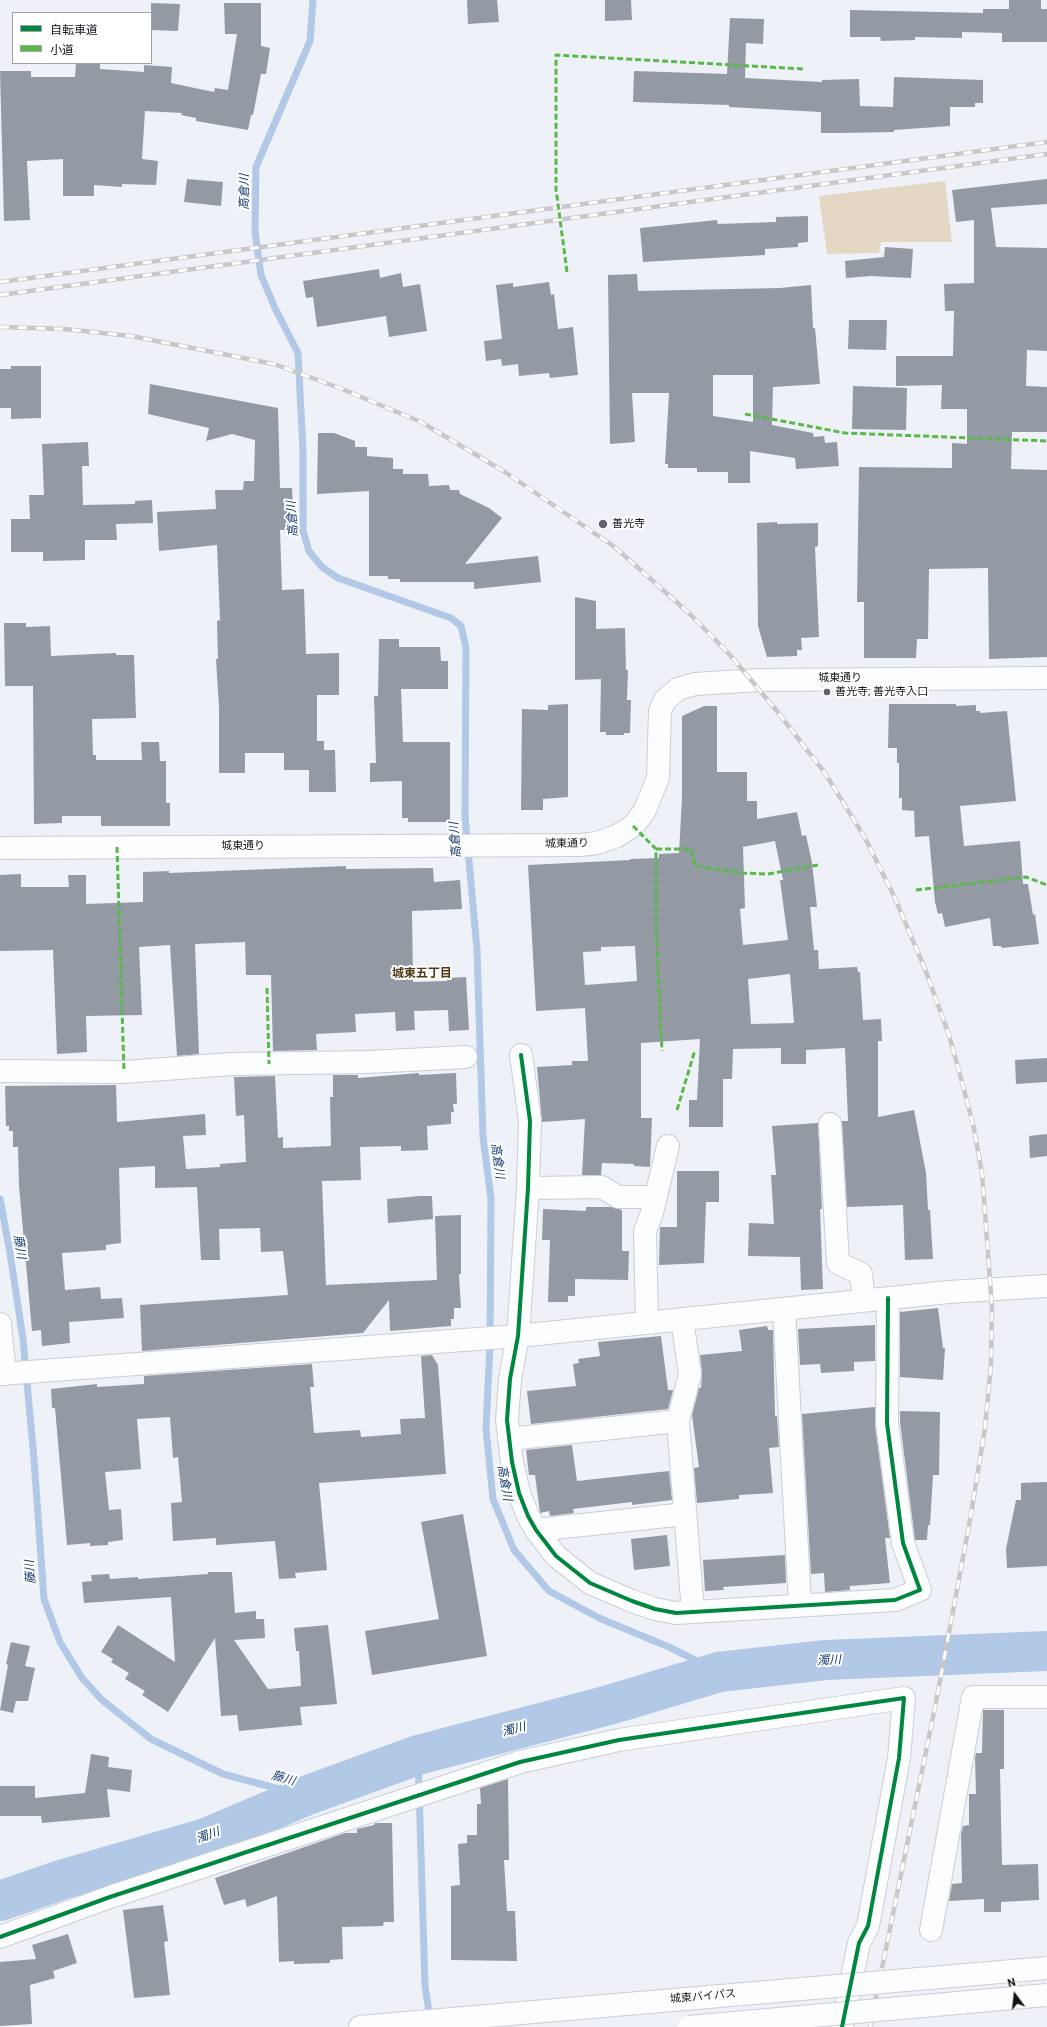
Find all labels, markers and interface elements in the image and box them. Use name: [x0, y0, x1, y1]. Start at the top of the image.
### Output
legend: [12, 12, 152, 64]
text: 自転車道: [50, 23, 98, 37]
text: 小道: [50, 43, 74, 57]
water label: 高倉川: [237, 174, 253, 210]
water label: 高倉川: [285, 501, 301, 537]
place label: 善光寺: [612, 517, 645, 531]
marker: 善光寺: [597, 518, 609, 530]
street label: 城東通り: [818, 671, 862, 685]
place label: 善光寺; 善光寺入口: [835, 685, 928, 699]
marker: 善光寺; 善光寺入口: [822, 687, 832, 697]
water label: 高倉川: [447, 821, 465, 859]
street label: 城東通り: [545, 837, 589, 851]
street label: 城東通り: [221, 839, 265, 853]
district label: 城東五丁目: [392, 967, 452, 981]
water label: 高倉川: [487, 1142, 507, 1180]
water label: 藤川: [10, 1234, 28, 1260]
water label: 高倉川: [494, 1464, 514, 1502]
water label: 藤川: [23, 1559, 39, 1585]
water label: 濁川: [817, 1653, 841, 1669]
water label: 濁川: [501, 1720, 527, 1740]
water label: 藤川: [269, 1769, 297, 1789]
water label: 濁川: [194, 1825, 222, 1847]
north arrow: [995, 1975, 1035, 2015]
text: N: [1006, 1976, 1017, 1990]
street label: 城東バイパス: [670, 1988, 736, 2006]

